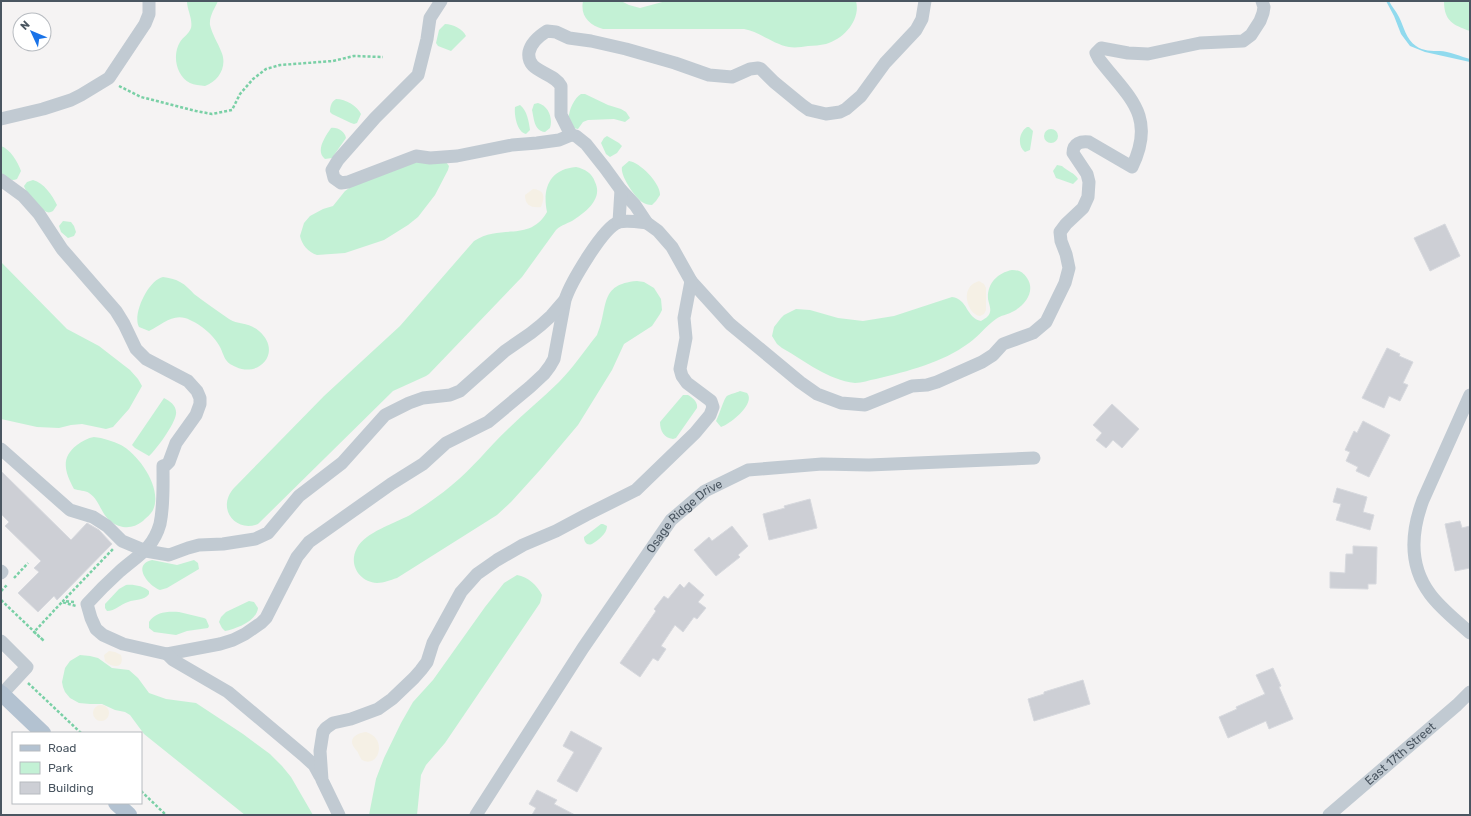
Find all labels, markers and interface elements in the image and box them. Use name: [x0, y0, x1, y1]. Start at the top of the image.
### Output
north arrow: [12, 12, 52, 52]
text: N: [18, 18, 33, 33]
street label: Osage Ridge Drive: [643, 477, 725, 556]
street label: East 17th Street: [1362, 719, 1439, 788]
legend: [12, 732, 142, 804]
text: Road: [48, 741, 76, 755]
text: Park: [48, 761, 74, 775]
text: Building: [48, 781, 94, 795]

